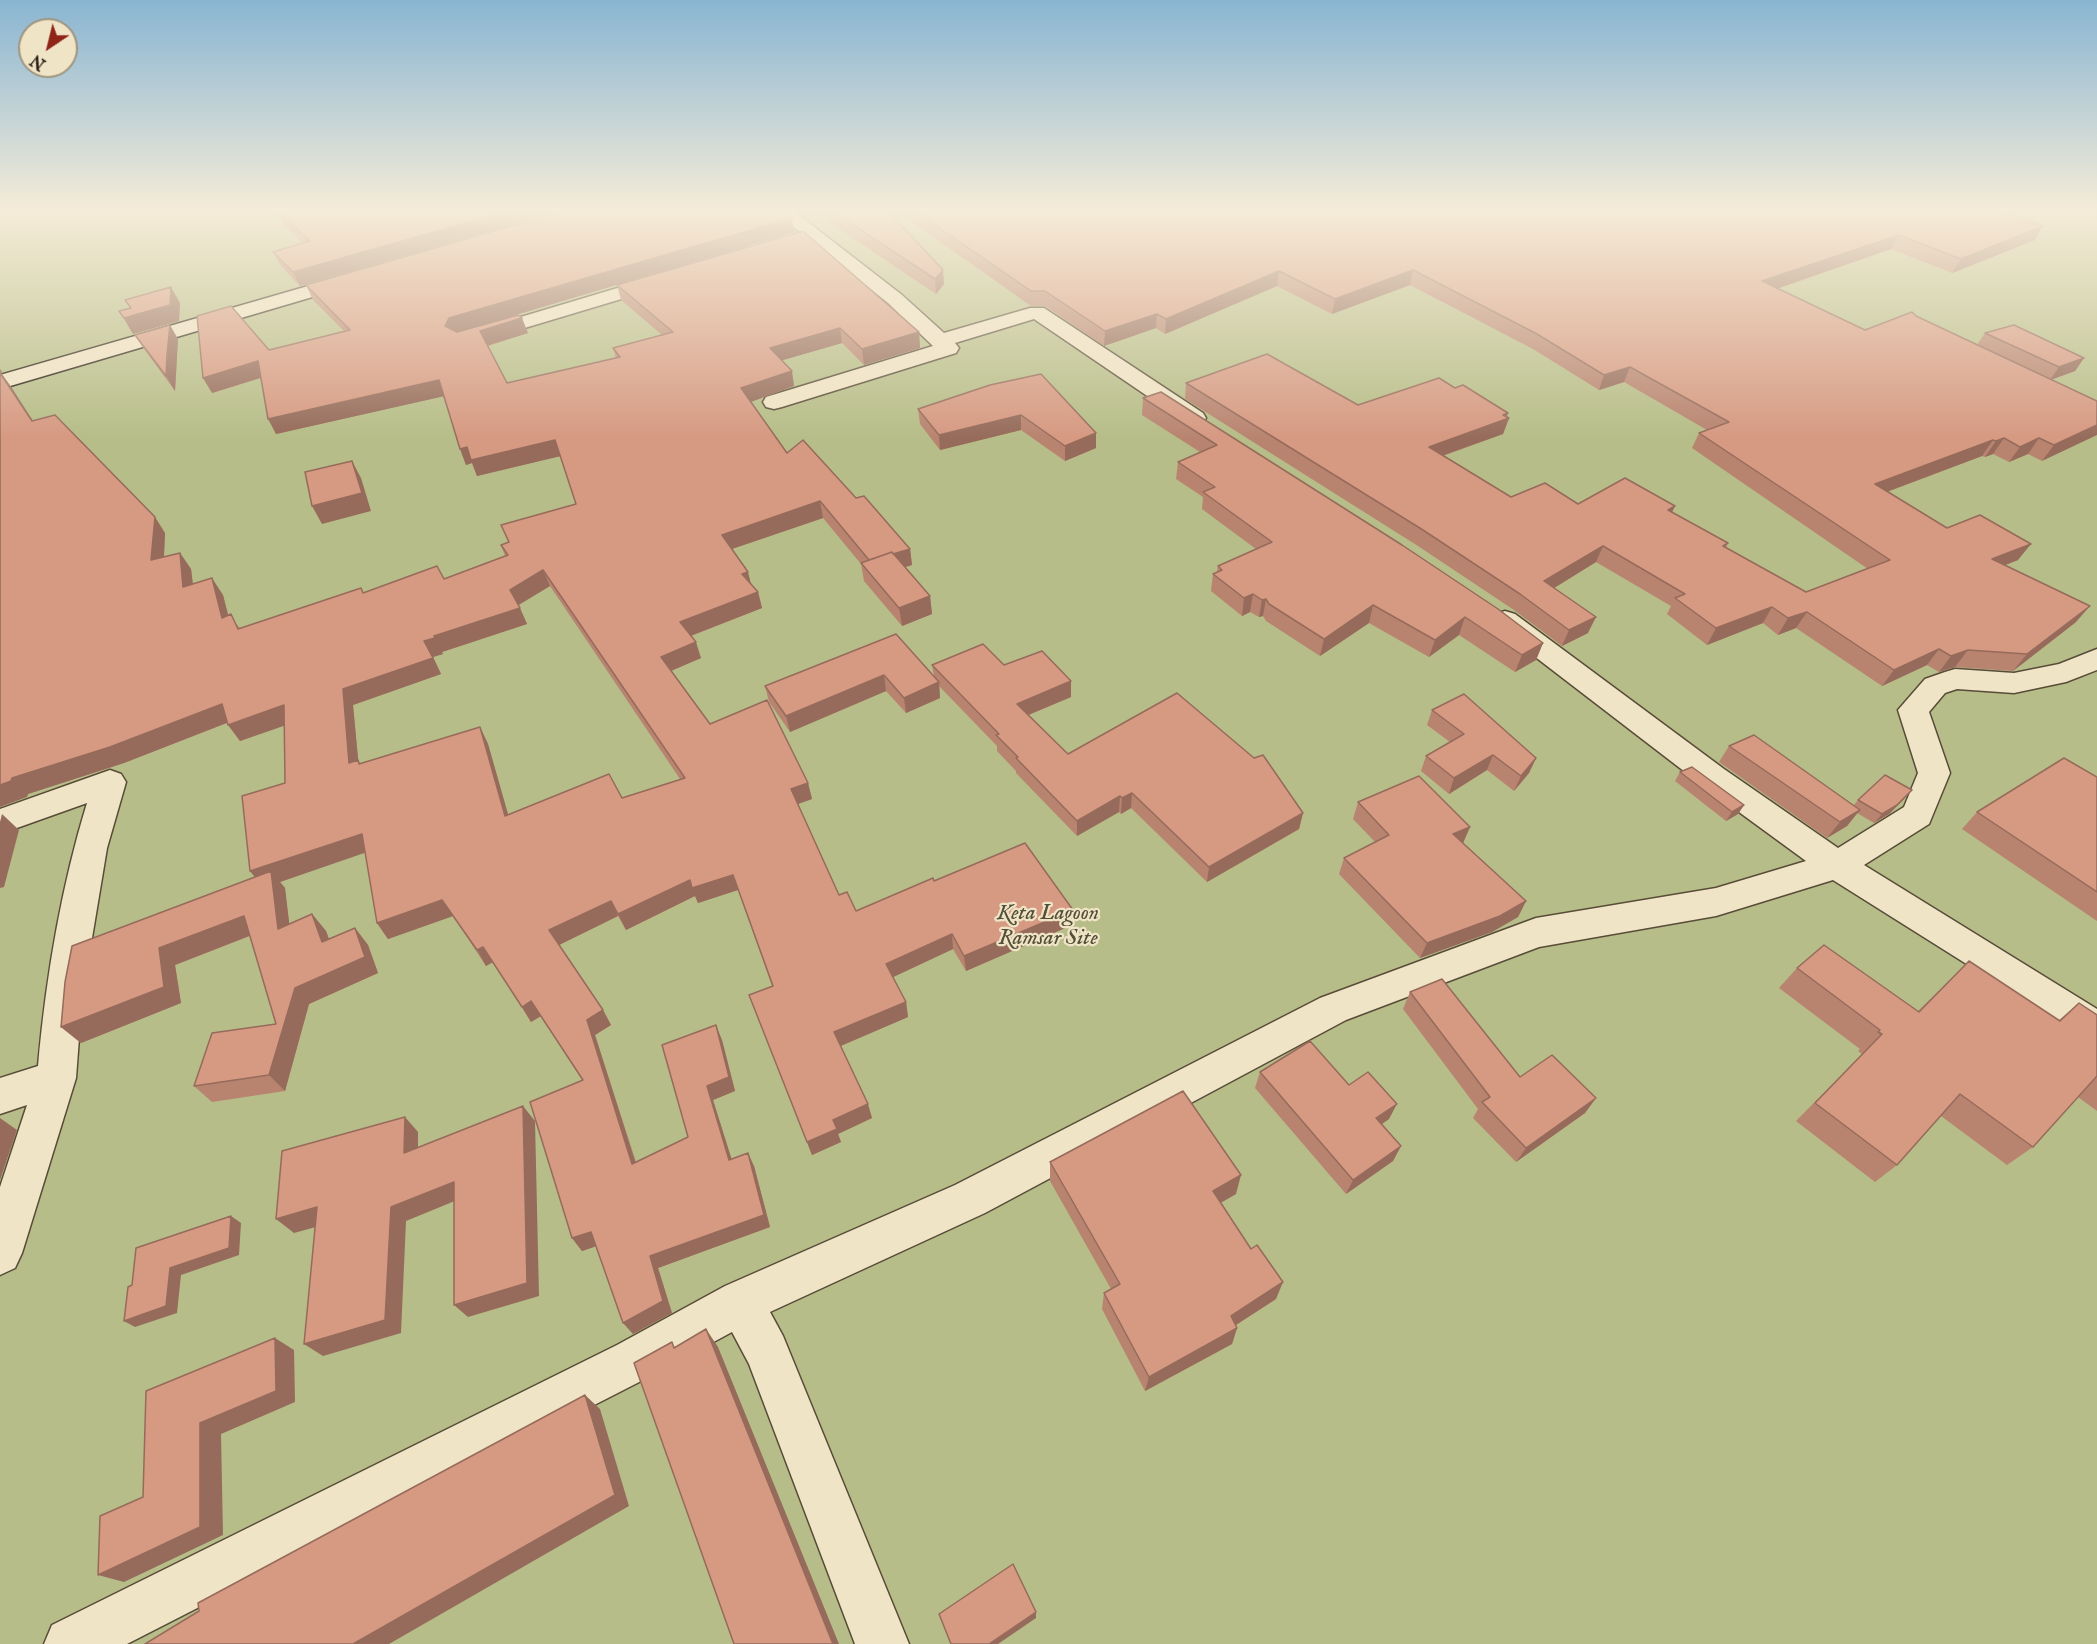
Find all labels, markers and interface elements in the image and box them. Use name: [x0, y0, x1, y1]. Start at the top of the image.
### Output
north arrow: [18, 18, 78, 78]
text: N: [27, 49, 50, 73]
park label: Keta Lagoon Ramsar Site: [997, 901, 1099, 952]

